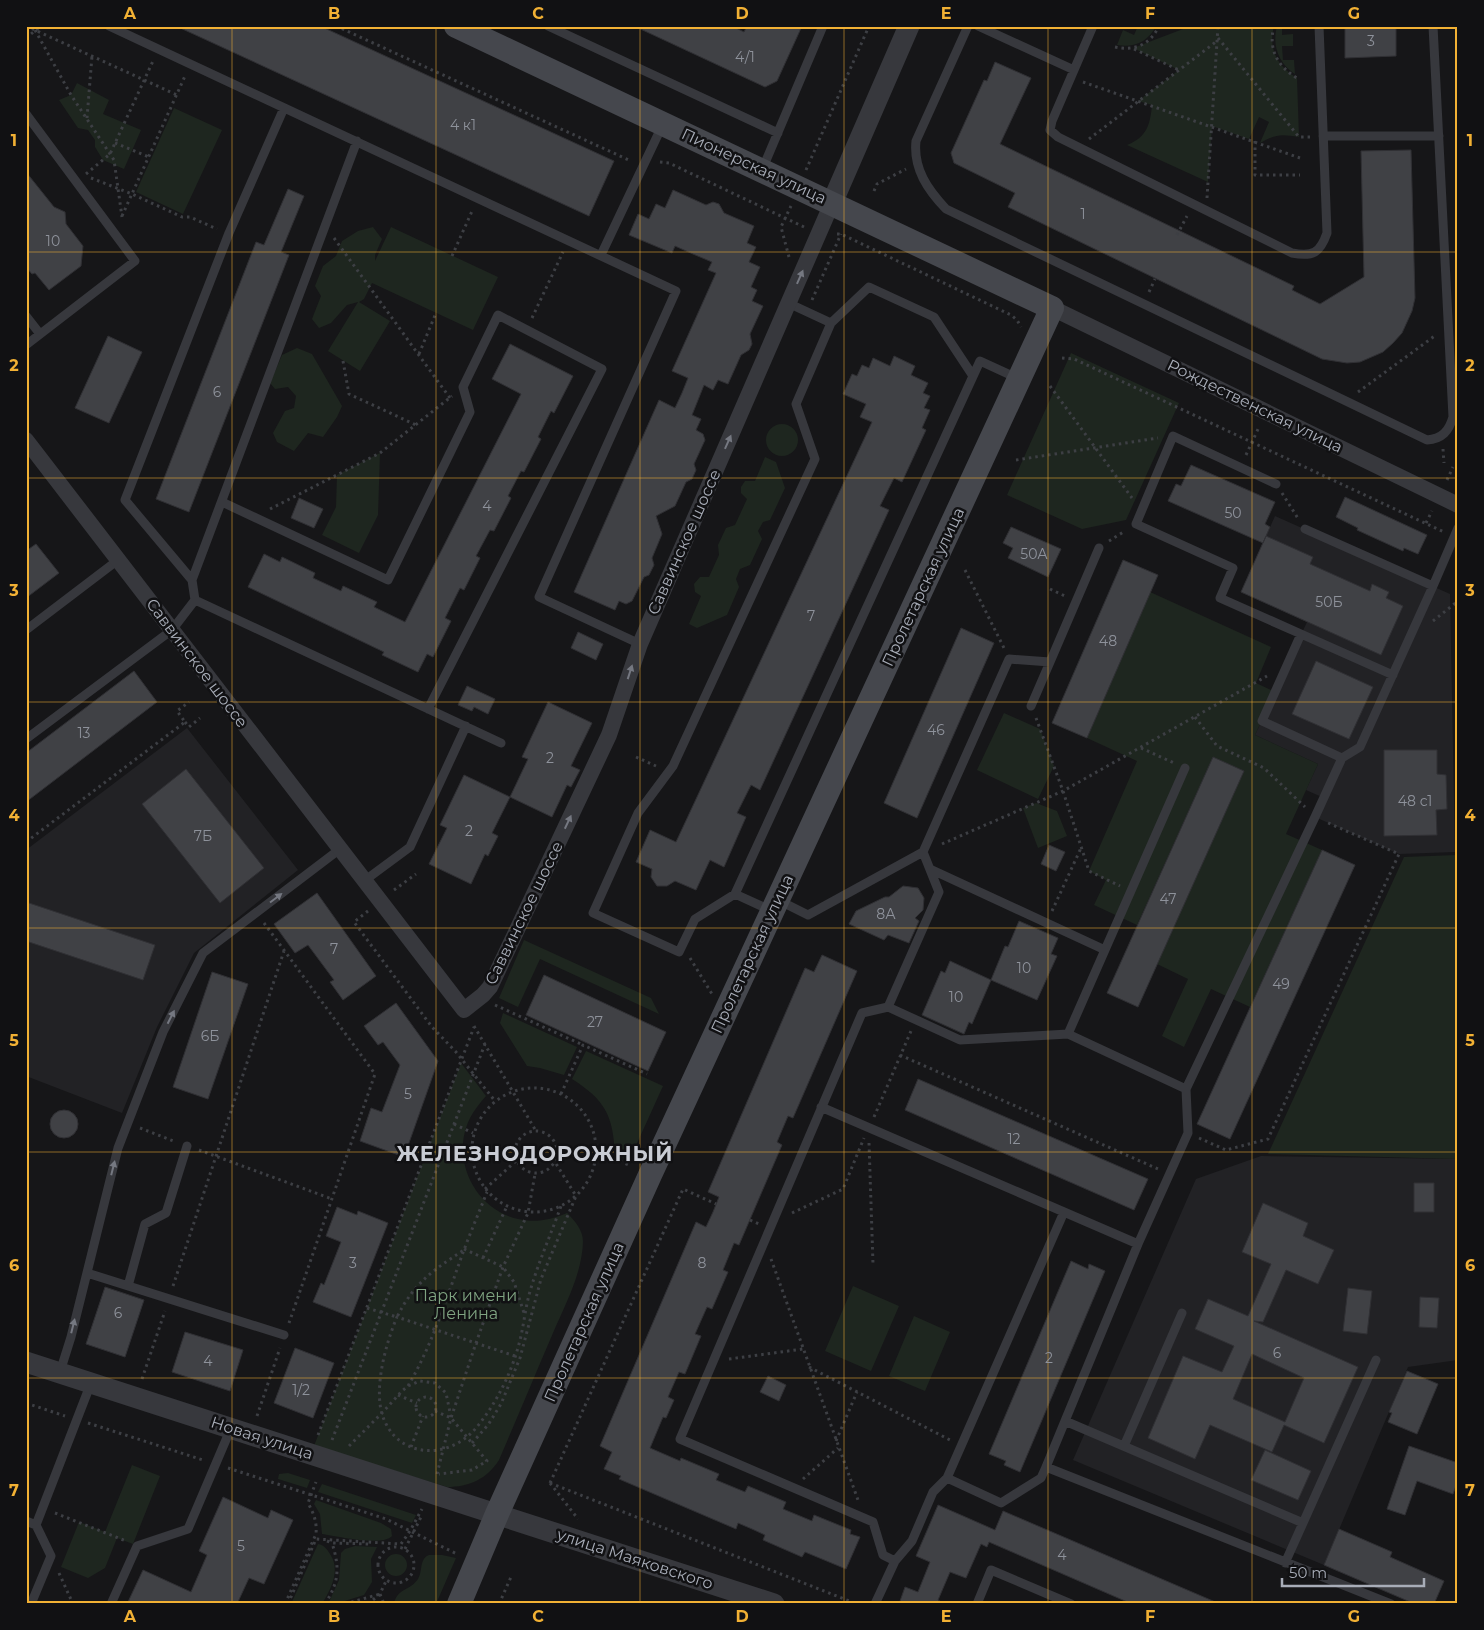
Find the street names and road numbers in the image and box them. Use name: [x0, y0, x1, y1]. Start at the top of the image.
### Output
street label: Пионерская улица: [679, 124, 829, 208]
street label: Рождественская улица: [1164, 355, 1346, 457]
street label: Саввинское шоссе: [643, 466, 725, 618]
street label: Пролетарская улица: [878, 505, 968, 669]
street label: Саввинское шоссе: [142, 595, 252, 731]
street label: Саввинское шоссе: [481, 838, 567, 988]
street label: Пролетарская улица: [707, 872, 797, 1036]
street label: Пролетарская улица: [540, 1239, 628, 1405]
street label: Новая улица: [209, 1413, 315, 1463]
street label: улица Маяковского: [554, 1524, 715, 1593]

